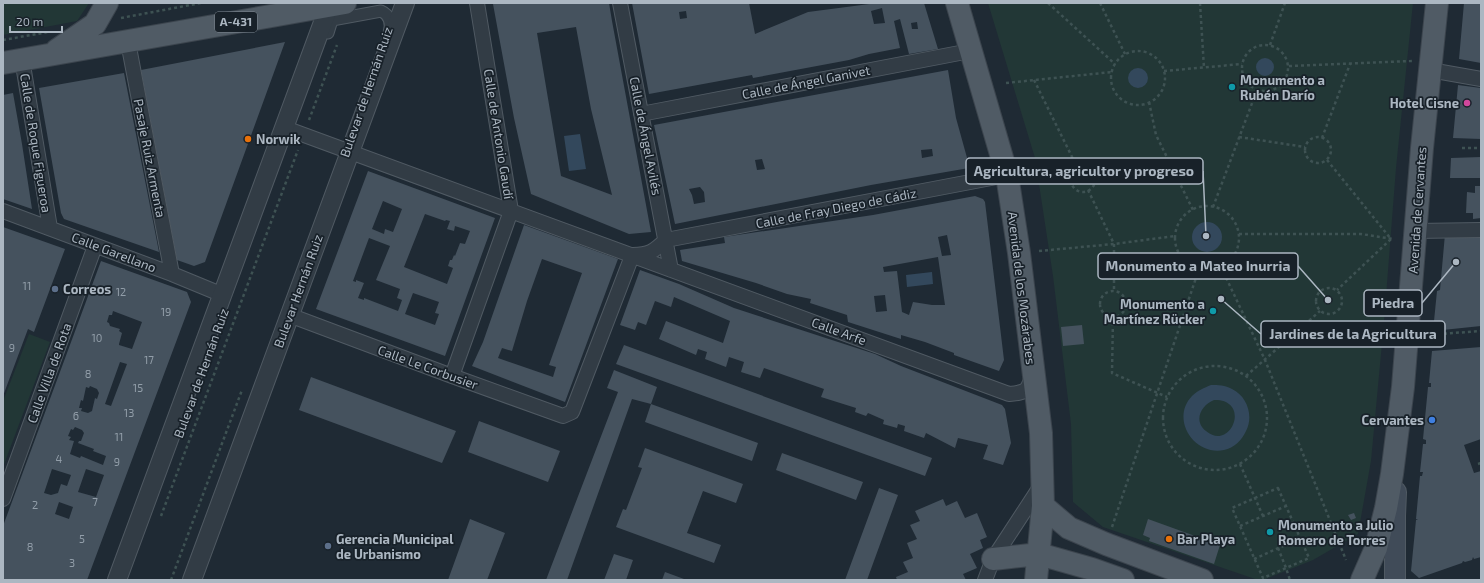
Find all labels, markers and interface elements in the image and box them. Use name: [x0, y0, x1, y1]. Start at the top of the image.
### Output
scale bar: [10, 8, 62, 34]
road number: A-431: [215, 12, 257, 32]
text: 20 m: [16, 14, 43, 28]
street label: Bulevar de Hernán Ruiz: [336, 25, 396, 159]
street label: Calle de Ángel Ganivet: [740, 61, 871, 102]
street label: Calle de Antonio Gaudí: [481, 68, 517, 201]
street label: Calle de Roque Figueroa: [17, 72, 55, 214]
place label: Monumento a Rubén Darío: [1240, 72, 1325, 103]
street label: Calle de Ángel Avilés: [627, 75, 666, 197]
marker: Monumento a Rubén Darío: [1227, 82, 1237, 92]
place label: Hotel Cisne: [1390, 95, 1459, 111]
street label: Pasaje Ruiz Armenta: [131, 97, 169, 219]
marker: Hotel Cisne: [1462, 98, 1472, 108]
place label: Norwik: [256, 131, 301, 147]
marker: Norwik: [243, 134, 253, 144]
street label: Avenida de Cervantes: [1405, 146, 1429, 274]
callout: Agricultura, agricultor y progreso: [966, 158, 1203, 184]
text: Agricultura, agricultor y progreso: [974, 162, 1194, 179]
street label: Calle de Fray Diego de Cádiz: [754, 185, 918, 231]
street label: Avenida de los Mozárabes: [1005, 211, 1039, 365]
street label: Calle Garellano: [69, 229, 159, 275]
street label: Bulevar Hernán Ruiz: [270, 232, 326, 350]
callout: Monumento a Mateo Inurria: [1098, 253, 1298, 279]
text: Monumento a Mateo Inurria: [1106, 257, 1290, 274]
house number: 11: [23, 279, 31, 292]
place label: Correos: [63, 281, 111, 297]
marker: Correos: [50, 284, 60, 294]
house number: 12: [116, 285, 126, 298]
callout: Piedra: [1364, 290, 1422, 316]
text: Piedra: [1372, 294, 1414, 311]
place label: Monumento a Martínez Rücker: [1104, 296, 1205, 327]
house number: 19: [161, 305, 171, 318]
street label: Bulevar de Hernán Ruiz: [170, 306, 232, 440]
marker: Monumento a Martínez Rücker: [1208, 306, 1218, 316]
street label: Calle Arfe: [810, 314, 869, 348]
street label: Calle Villa de Rota: [23, 321, 75, 425]
callout: Jardines de la Agricultura: [1261, 321, 1445, 347]
text: Jardines de la Agricultura: [1269, 325, 1437, 342]
house number: 10: [91, 331, 103, 344]
house number: 9: [9, 341, 15, 354]
street label: Calle Le Corbusier: [376, 341, 480, 393]
house number: 17: [144, 353, 154, 366]
house number: 8: [85, 367, 91, 380]
house number: 15: [133, 381, 143, 394]
house number: 13: [124, 406, 134, 419]
house number: 6: [73, 409, 79, 422]
place label: Cervantes: [1361, 412, 1424, 428]
marker: Cervantes: [1427, 415, 1437, 425]
house number: 11: [115, 430, 123, 443]
house number: 4: [56, 452, 63, 465]
house number: 9: [114, 455, 120, 468]
house number: 7: [92, 495, 98, 508]
house number: 2: [32, 498, 38, 511]
place label: Monumento a Julio Romero de Torres: [1278, 517, 1394, 548]
marker: Monumento a Julio Romero de Torres: [1265, 527, 1275, 537]
place label: Gerencia Municipal de Urbanismo: [336, 531, 454, 562]
place label: Bar Playa: [1177, 531, 1235, 547]
house number: 5: [79, 532, 85, 545]
marker: Bar Playa: [1164, 534, 1174, 544]
house number: 8: [27, 540, 33, 553]
marker: Gerencia Municipal de Urbanismo: [323, 541, 333, 551]
house number: 3: [69, 556, 75, 569]

